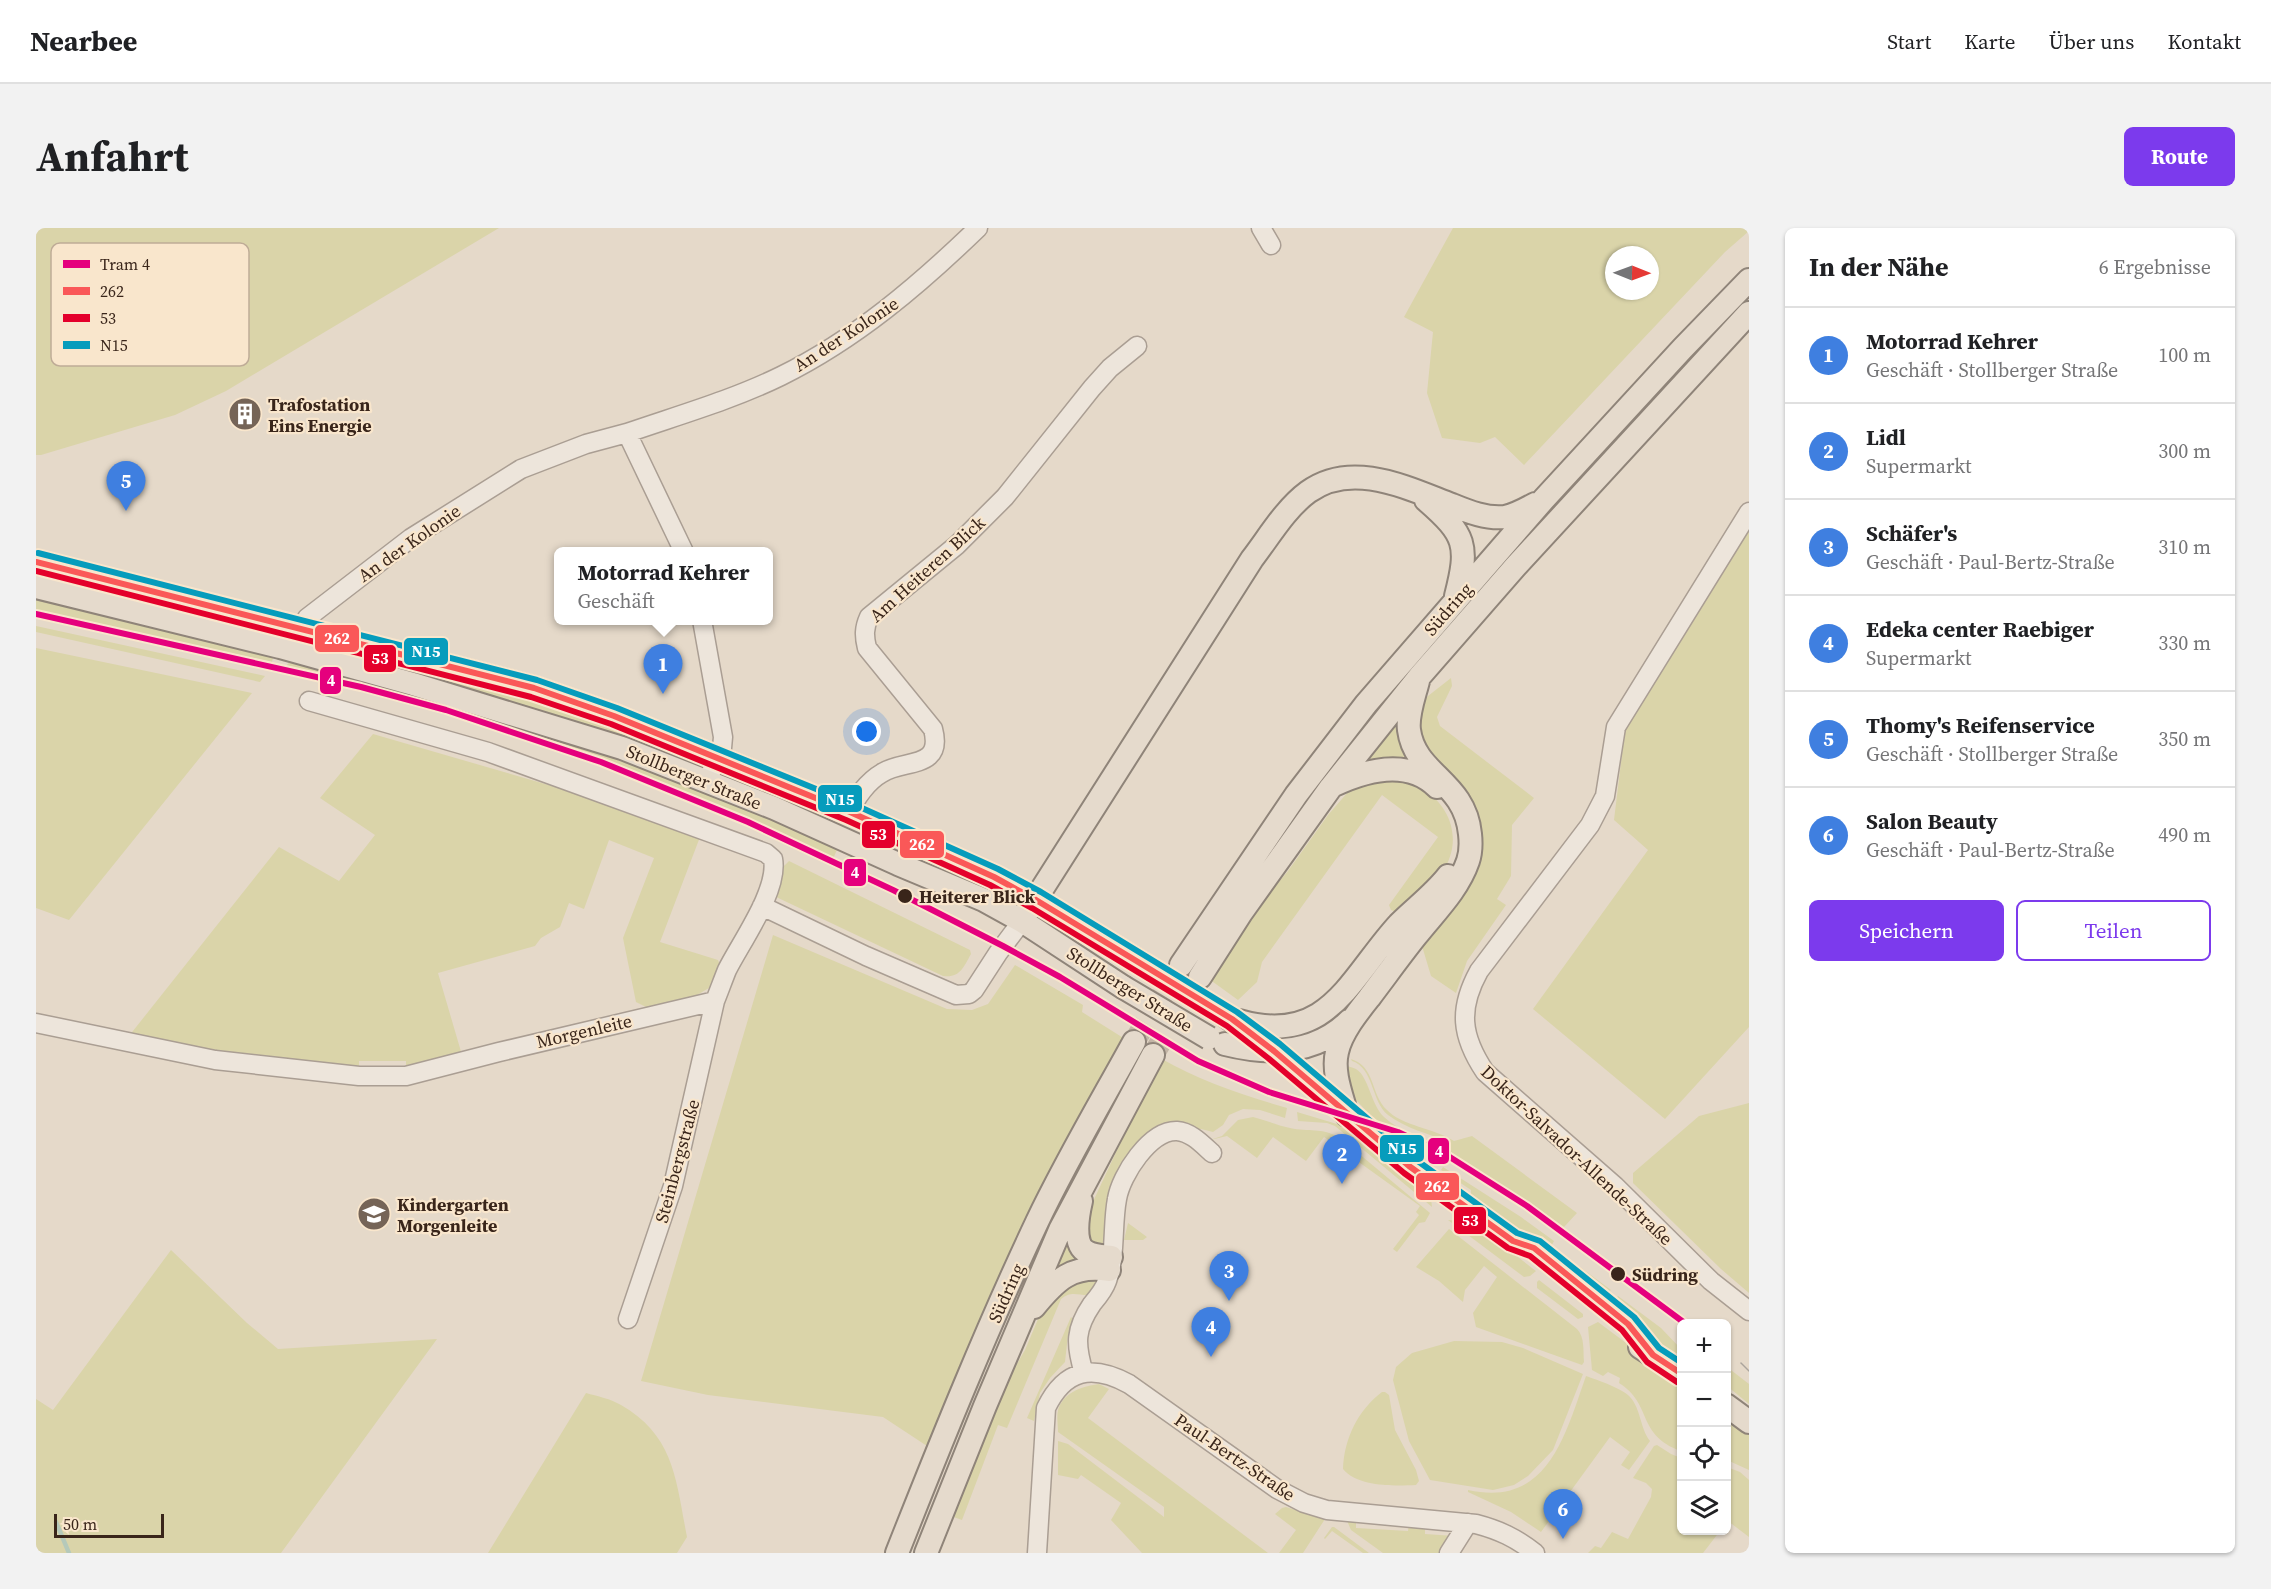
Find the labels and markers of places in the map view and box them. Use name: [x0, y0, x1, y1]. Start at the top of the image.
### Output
place label: Trafostation Eins Energie: [268, 392, 372, 438]
building icon: Trafostation Eins Energie: [227, 396, 263, 432]
pin: 5: [106, 462, 146, 511]
pin: 1: [644, 644, 682, 694]
place label: Heiterer Blick: [919, 884, 1036, 909]
marker: Heiterer Blick: [896, 887, 914, 905]
pin: 2: [1322, 1134, 1362, 1184]
place label: Kindergarten Morgenleite: [397, 1192, 509, 1238]
school or university icon: Kindergarten Morgenleite: [356, 1196, 392, 1232]
pin: 3: [1210, 1252, 1248, 1301]
place label: Südring: [1632, 1262, 1698, 1287]
marker: Südring: [1609, 1265, 1627, 1283]
pin: 4: [1192, 1308, 1230, 1357]
pin: 6: [1544, 1490, 1582, 1539]

